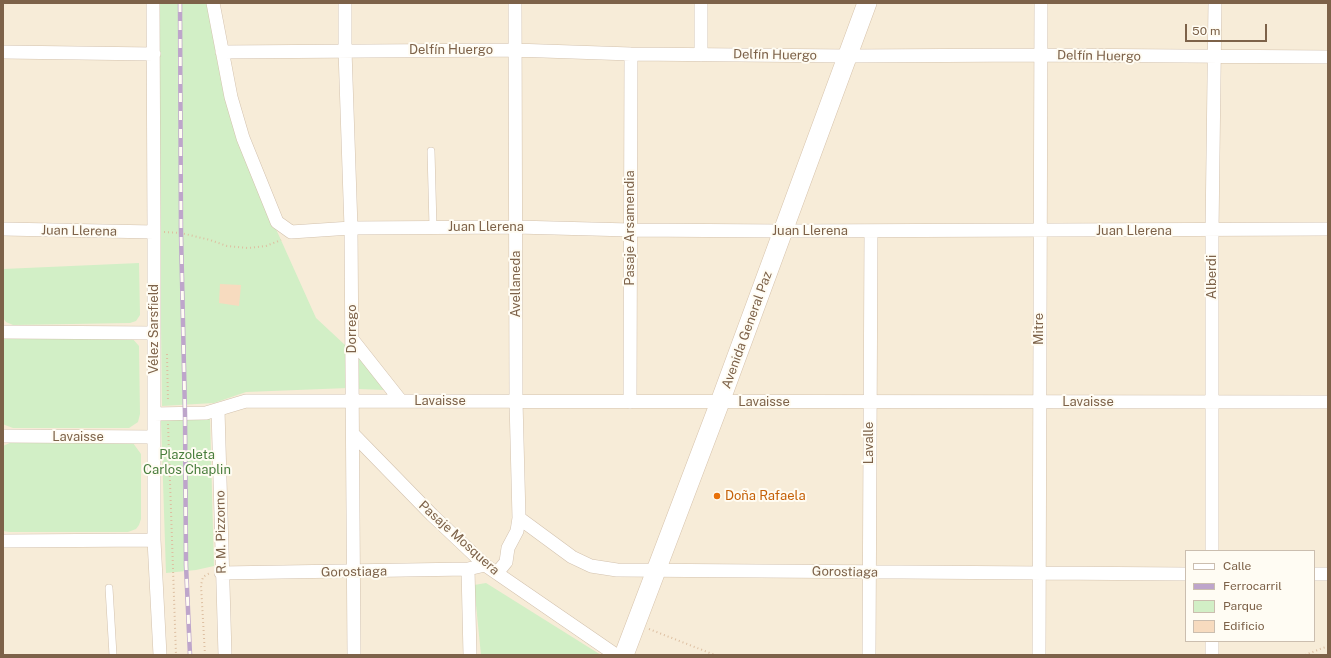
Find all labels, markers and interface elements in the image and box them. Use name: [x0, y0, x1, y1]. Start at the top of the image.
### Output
scale bar: [1187, 16, 1269, 42]
text: 50 m: [1192, 24, 1220, 38]
street label: Delfín Huergo: [409, 42, 493, 58]
street label: Delfín Huergo: [733, 46, 817, 64]
street label: Delfín Huergo: [1057, 47, 1141, 65]
street label: Pasaje Arsamendia: [622, 170, 638, 286]
street label: Juan Llerena: [448, 219, 524, 235]
street label: Juan Llerena: [41, 223, 117, 239]
street label: Juan Llerena: [772, 223, 848, 239]
street label: Juan Llerena: [1096, 223, 1172, 239]
street label: Avellaneda: [508, 251, 524, 317]
street label: Alberdi: [1204, 255, 1220, 299]
street label: Avenida General Paz: [719, 269, 775, 391]
street label: Vélez Sarsfield: [146, 284, 162, 374]
street label: Dorrego: [344, 305, 360, 353]
street label: Mitre: [1031, 313, 1047, 345]
street label: Lavaisse: [414, 393, 466, 409]
street label: Lavaisse: [738, 394, 790, 410]
street label: Lavaisse: [1062, 394, 1114, 410]
street label: Lavalle: [861, 422, 877, 464]
street label: Lavaisse: [52, 429, 104, 445]
park label: Plazoleta Carlos Chaplin: [143, 447, 231, 478]
place label: Doña Rafaela: [725, 488, 806, 504]
street label: R. M. Pizzorno: [212, 490, 230, 574]
marker: Doña Rafaela: [712, 491, 722, 501]
street label: Pasaje Mosquera: [416, 498, 502, 578]
legend: [1185, 550, 1315, 642]
text: Calle: [1223, 559, 1251, 573]
street label: Gorostiaga: [321, 564, 387, 580]
street label: Gorostiaga: [812, 564, 878, 580]
text: Ferrocarril: [1223, 579, 1282, 593]
text: Parque: [1223, 599, 1263, 613]
text: Edificio: [1223, 619, 1265, 633]

